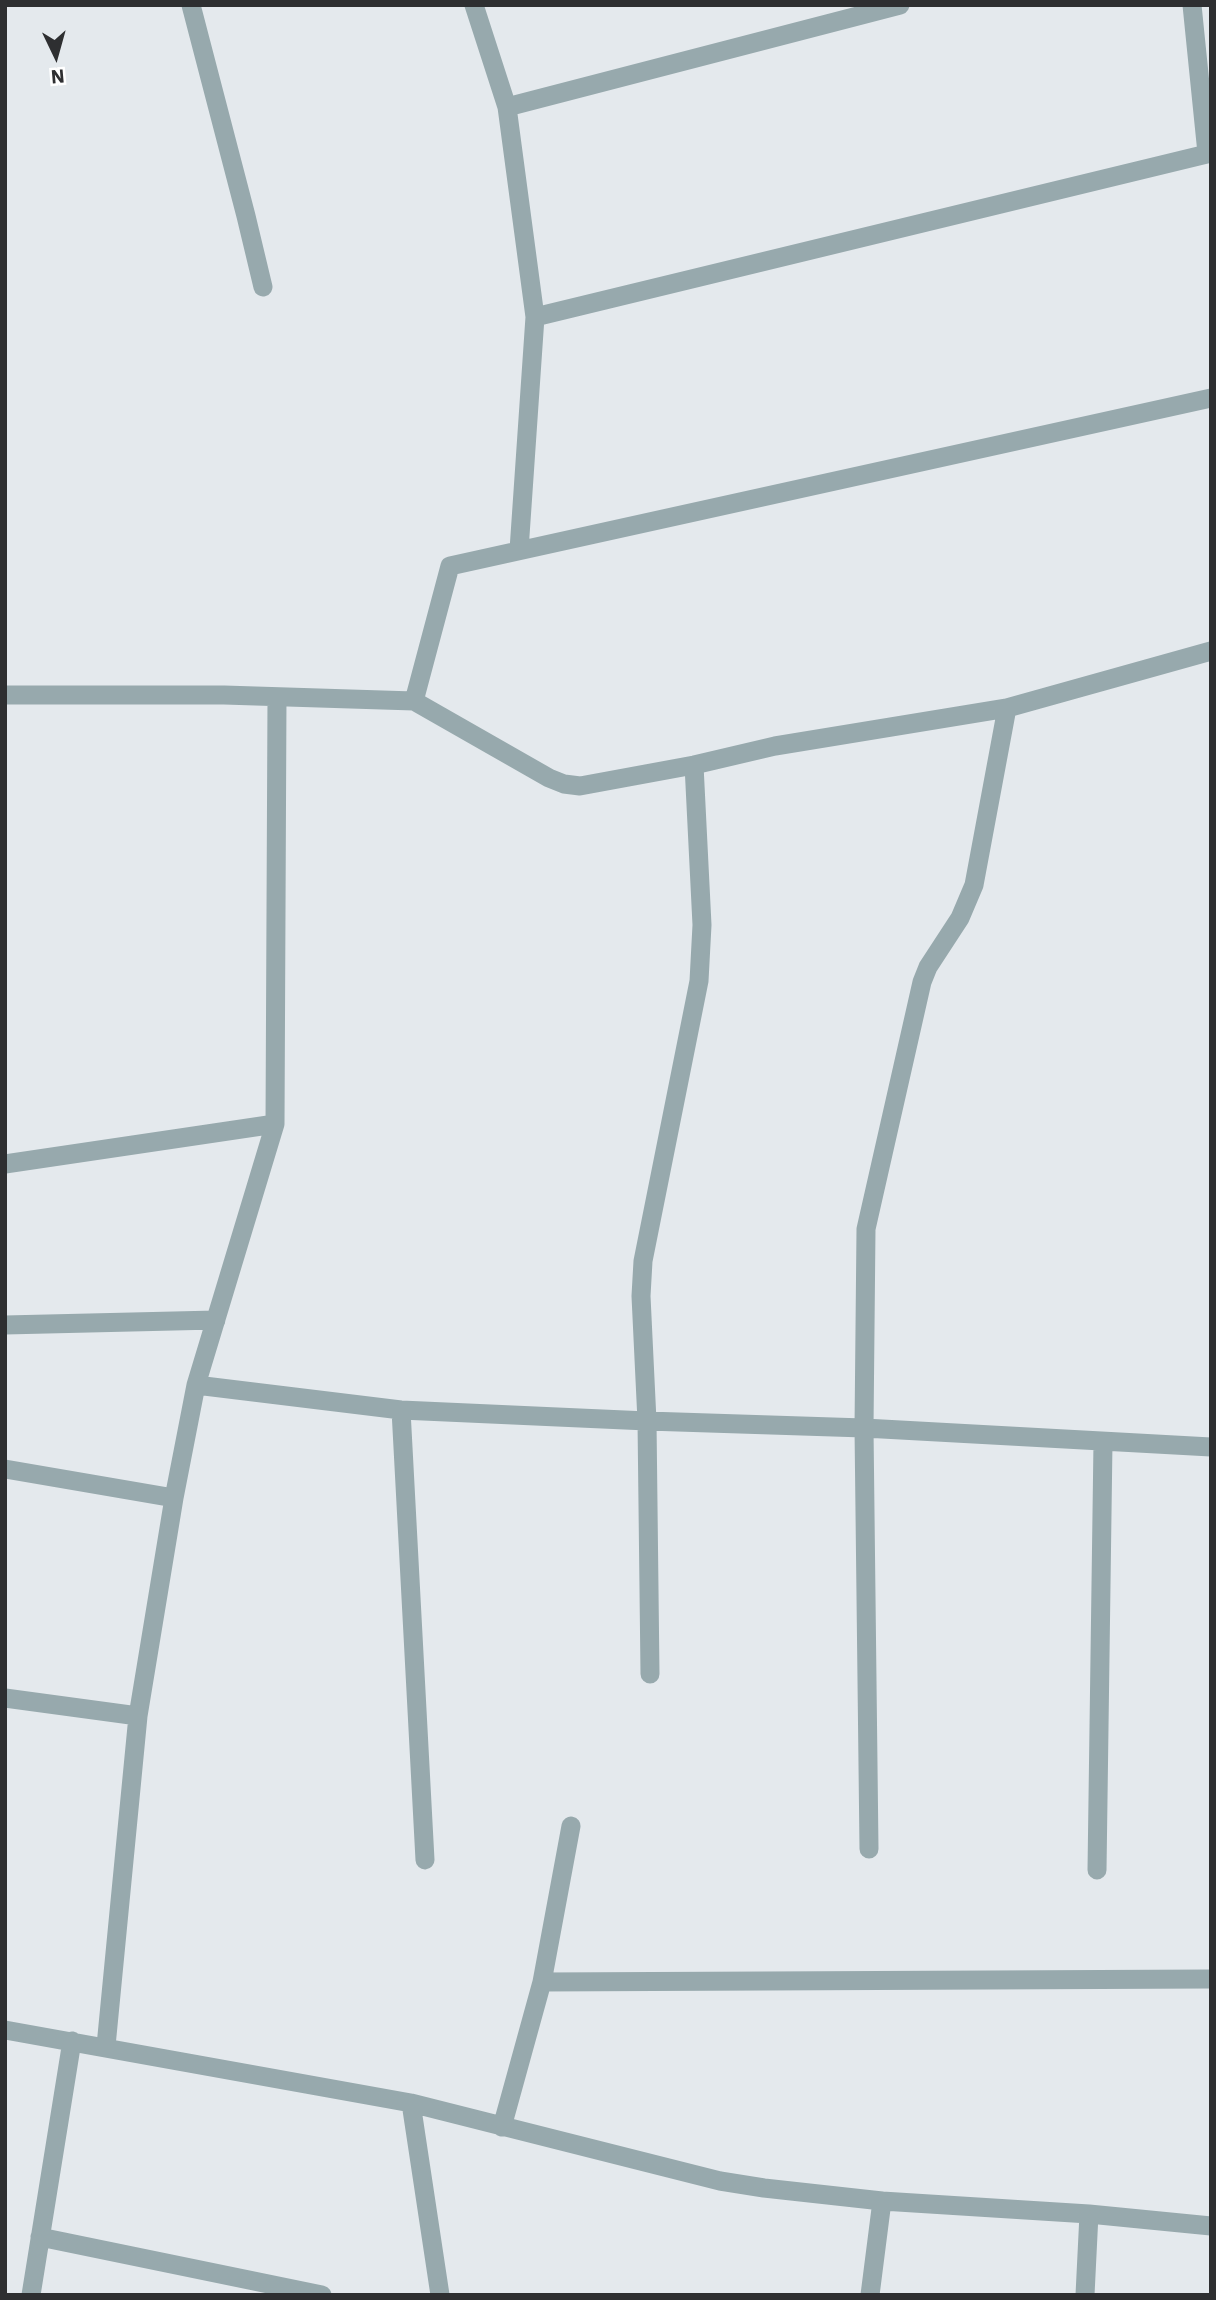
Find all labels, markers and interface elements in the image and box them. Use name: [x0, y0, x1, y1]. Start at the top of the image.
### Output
north arrow: [21, 21, 91, 91]
text: N: [50, 64, 66, 89]

